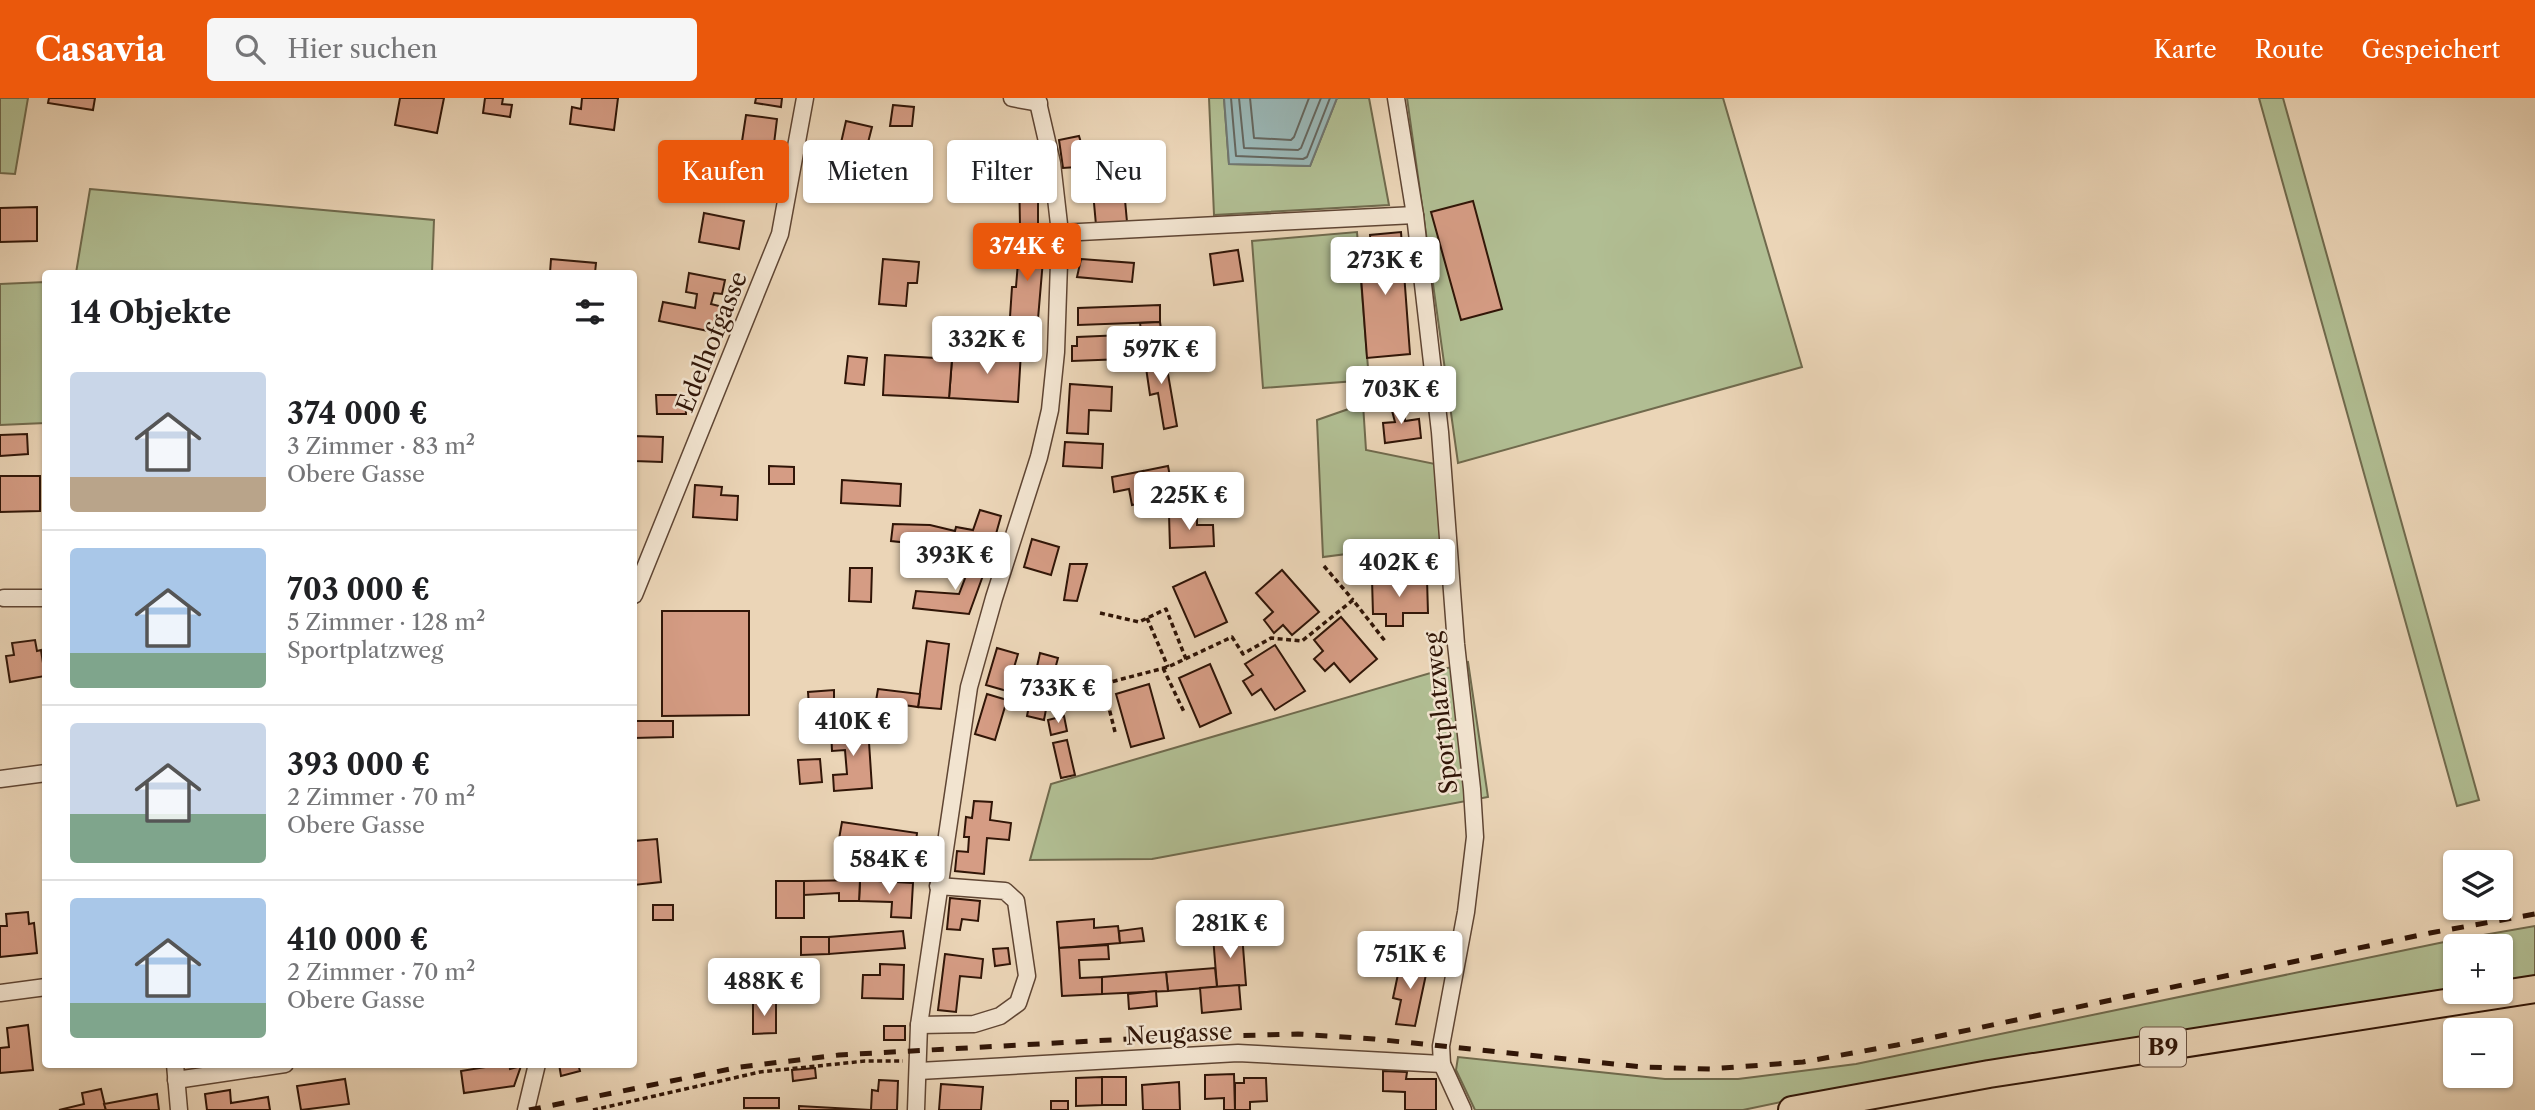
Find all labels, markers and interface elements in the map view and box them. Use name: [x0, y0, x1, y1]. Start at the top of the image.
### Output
search box: [207, 18, 697, 81]
text: Casavia: [35, 29, 165, 70]
icon: search: [231, 30, 269, 68]
text: Hier suchen: [287, 33, 438, 65]
text: Karte: [2153, 35, 2217, 64]
text: Route: [2255, 35, 2324, 64]
text: Gespeichert: [2362, 35, 2500, 64]
chip: Kaufen: [658, 140, 789, 203]
chip: Mieten: [803, 140, 933, 203]
chip: Filter: [947, 140, 1057, 203]
chip: Neu: [1071, 140, 1166, 203]
pin: 374K €: [970, 223, 1084, 283]
text: 374K €: [989, 232, 1065, 260]
pin: 273K €: [1328, 238, 1442, 297]
text: 273K €: [1347, 246, 1423, 274]
street label: Edelhofgasse: [670, 267, 753, 417]
icon: filters: [571, 293, 609, 331]
text: 14 Objekte: [70, 294, 231, 331]
pin: 332K €: [930, 316, 1044, 376]
text: 332K €: [948, 325, 1026, 353]
pin: 597K €: [1104, 327, 1218, 386]
text: 597K €: [1123, 335, 1199, 363]
pin: 703K €: [1344, 366, 1458, 426]
text: 703K €: [1362, 375, 1440, 403]
text: 374 000 €: [287, 395, 428, 432]
icon: home: [126, 400, 210, 484]
text: 3 Zimmer · 83 m²: [287, 432, 475, 460]
text: Obere Gasse: [287, 460, 425, 488]
pin: 225K €: [1132, 472, 1246, 532]
text: 225K €: [1150, 481, 1228, 509]
pin: 393K €: [898, 532, 1012, 592]
pin: 402K €: [1342, 540, 1456, 599]
text: 393K €: [916, 541, 994, 569]
text: 402K €: [1359, 548, 1439, 576]
text: 703 000 €: [287, 571, 430, 608]
icon: home: [126, 576, 210, 660]
text: 5 Zimmer · 128 m²: [287, 608, 485, 636]
street label: Sportplatzweg: [1418, 630, 1463, 796]
text: Sportplatzweg: [287, 636, 443, 664]
pin: 733K €: [1001, 666, 1115, 725]
text: 733K €: [1020, 674, 1096, 702]
pin: 410K €: [796, 698, 910, 758]
text: 410K €: [815, 707, 891, 735]
text: 393 000 €: [287, 746, 430, 783]
icon: home: [126, 751, 210, 835]
text: 2 Zimmer · 70 m²: [287, 783, 475, 811]
text: Obere Gasse: [287, 811, 425, 839]
pin: 584K €: [832, 836, 946, 896]
text: 584K €: [850, 845, 928, 873]
map controls: [2443, 850, 2513, 1088]
button: layers: [2443, 850, 2513, 920]
pin: 281K €: [1173, 900, 1287, 960]
text: 281K €: [1192, 909, 1268, 937]
text: 410 000 €: [287, 921, 429, 958]
icon: home: [126, 926, 210, 1010]
pin: 751K €: [1353, 932, 1467, 991]
button: +: [2443, 934, 2513, 1004]
text: 751K €: [1373, 940, 1447, 968]
text: 2 Zimmer · 70 m²: [287, 958, 475, 986]
pin: 488K €: [707, 958, 821, 1018]
text: 488K €: [724, 967, 804, 995]
text: Obere Gasse: [287, 986, 425, 1014]
street label: Neugasse: [1125, 1016, 1233, 1051]
button: −: [2443, 1018, 2513, 1088]
road number: B9: [2140, 1028, 2186, 1066]

